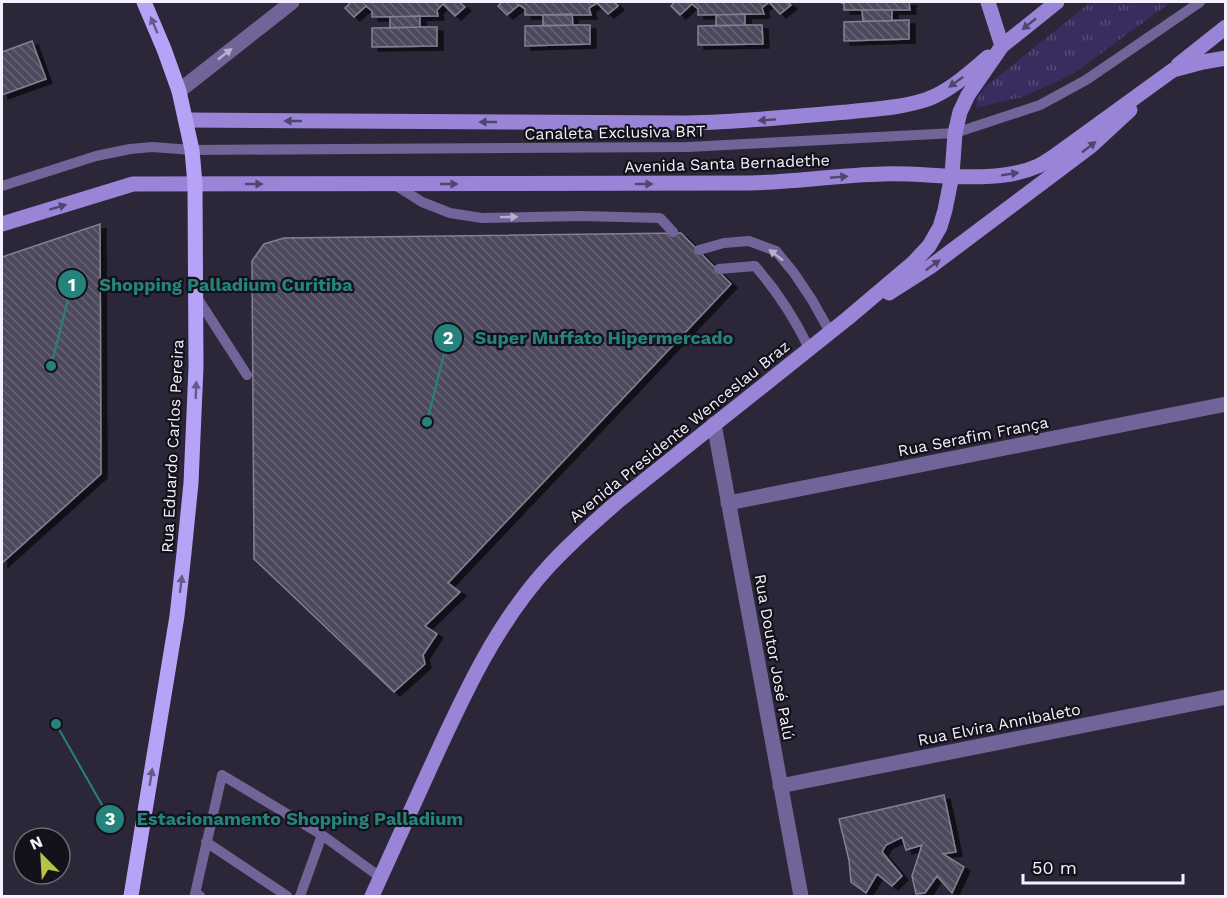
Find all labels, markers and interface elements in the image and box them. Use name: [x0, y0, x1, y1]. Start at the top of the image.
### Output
one-way arrow: [149, 16, 158, 34]
one-way arrow: [1022, 17, 1037, 29]
one-way arrow: [217, 49, 232, 61]
one-way arrow: [949, 76, 964, 88]
one-way arrow: [758, 115, 777, 125]
one-way arrow: [284, 116, 303, 126]
one-way arrow: [479, 117, 498, 127]
street label: Canaleta Exclusiva BRT: [524, 121, 706, 144]
one-way arrow: [1080, 141, 1096, 153]
street label: Avenida Santa Bernadethe: [624, 150, 830, 177]
one-way arrow: [1001, 169, 1020, 178]
one-way arrow: [829, 172, 848, 182]
one-way arrow: [244, 179, 263, 189]
one-way arrow: [439, 179, 458, 189]
one-way arrow: [634, 179, 653, 189]
one-way arrow: [49, 202, 67, 211]
one-way arrow: [499, 212, 518, 222]
one-way arrow: [768, 248, 784, 261]
one-way arrow: [925, 259, 941, 271]
callout: Shopping Palladium Curitiba: [57, 266, 364, 302]
text: 1: [68, 274, 76, 295]
text: Shopping Palladium Curitiba: [99, 274, 353, 295]
callout: Super Muffato Hipermercado: [433, 320, 746, 356]
text: 2: [443, 327, 453, 348]
text: Super Muffato Hipermercado: [475, 327, 733, 348]
street label: Avenida Presidente Wenceslau Braz: [565, 336, 793, 526]
street label: Rua Eduardo Carlos Pereira: [157, 339, 188, 553]
one-way arrow: [191, 380, 200, 399]
street label: Rua Serafim França: [896, 413, 1050, 460]
street label: Rua Doutor José Palú: [751, 573, 798, 742]
one-way arrow: [176, 574, 185, 593]
street label: Rua Elvira Annibaleto: [916, 699, 1082, 750]
one-way arrow: [147, 767, 156, 786]
callout: Estacionamento Shopping Palladium: [95, 801, 475, 837]
text: 3: [105, 808, 115, 829]
text: Estacionamento Shopping Palladium: [137, 808, 463, 829]
north arrow: [12, 826, 72, 886]
text: N: [27, 832, 45, 854]
scale bar: [1023, 847, 1184, 885]
text: 50 m: [1032, 857, 1077, 878]

